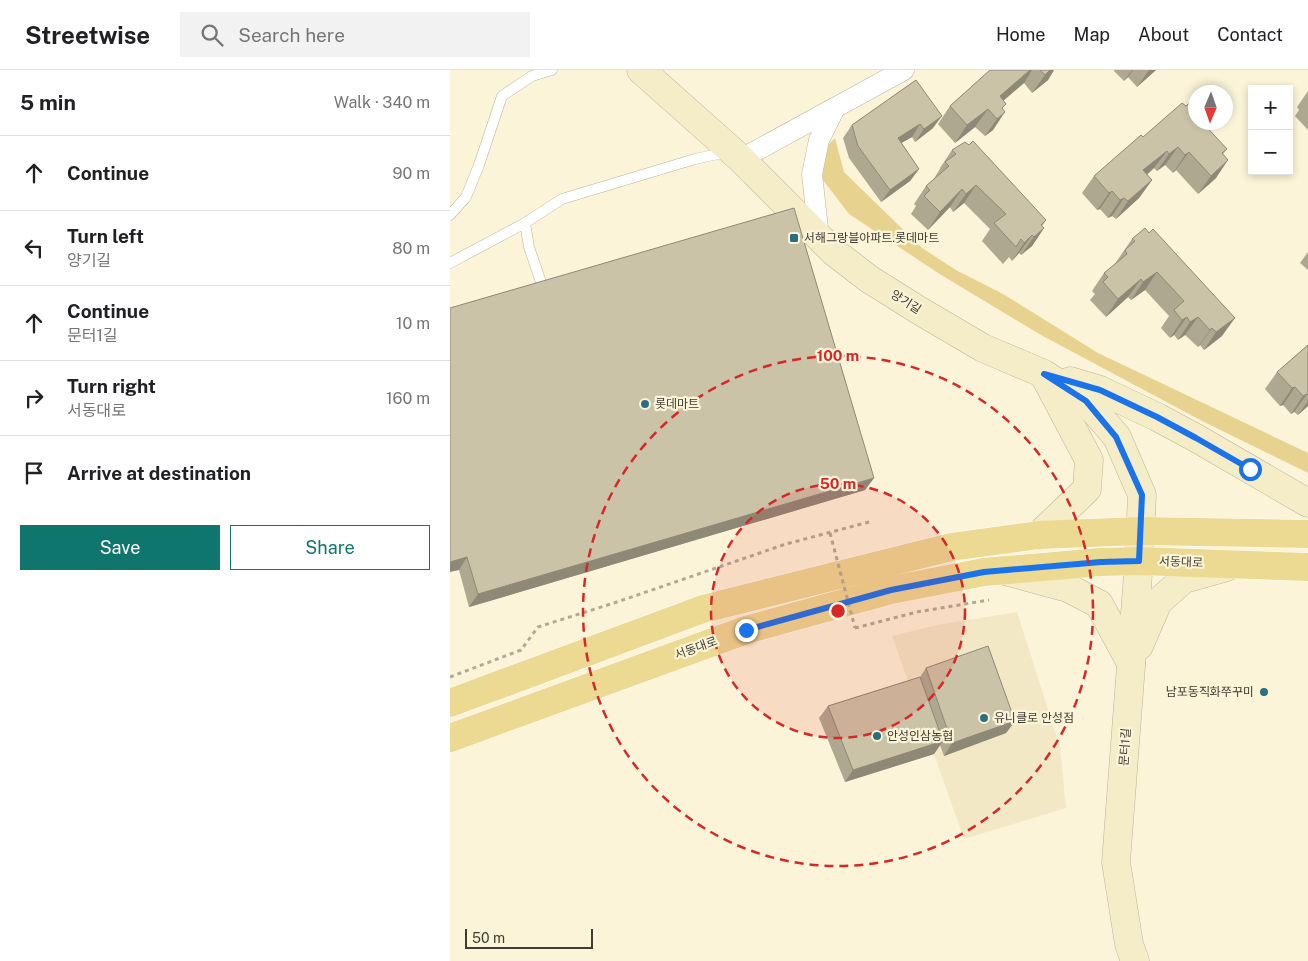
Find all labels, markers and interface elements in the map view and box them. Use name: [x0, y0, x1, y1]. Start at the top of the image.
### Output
search box: [180, 12, 530, 57]
text: Streetwise: [25, 21, 150, 49]
icon: search: [198, 21, 226, 49]
text: Search here: [238, 24, 345, 46]
text: Home: [996, 24, 1046, 45]
text: Map: [1074, 24, 1110, 45]
text: About: [1138, 24, 1189, 45]
text: Contact: [1217, 24, 1283, 45]
north arrow: [1188, 85, 1233, 130]
map controls: [1248, 85, 1293, 175]
button: +: [1248, 85, 1293, 130]
text: 5 min: [20, 90, 76, 115]
text: Walk · 340 m: [334, 93, 430, 112]
button: −: [1248, 130, 1293, 175]
icon: ahead: [20, 159, 48, 187]
text: Continue: [67, 162, 149, 184]
text: 90 m: [393, 164, 430, 183]
text: Turn left: [67, 225, 144, 247]
place label: 서해그랑블아파트.롯데마트: [804, 231, 939, 245]
marker: 서해그랑블아파트.롯데마트: [788, 232, 800, 244]
icon: left: [20, 234, 48, 262]
text: 80 m: [392, 239, 430, 258]
text: 양기길: [67, 251, 111, 270]
street label: 양기길: [888, 287, 924, 317]
text: Continue: [67, 300, 149, 322]
icon: ahead: [20, 309, 48, 337]
text: 10 m: [396, 314, 430, 333]
text: 문터1길: [67, 326, 118, 345]
text: 100 m: [817, 347, 859, 364]
text: Turn right: [67, 375, 156, 397]
icon: right: [20, 384, 48, 412]
text: 160 m: [386, 389, 430, 408]
place label: 롯데마트: [655, 397, 699, 411]
marker: 롯데마트: [639, 398, 651, 410]
text: 서동대로: [67, 401, 126, 420]
route start: [1239, 458, 1262, 481]
icon: arrive: [20, 459, 48, 487]
text: Arrive at destination: [67, 462, 251, 484]
text: 50 m: [820, 475, 856, 492]
button: Save: [20, 525, 220, 570]
button: Share: [230, 525, 430, 570]
street label: 서동대로: [1159, 554, 1203, 570]
centre of rings: [829, 602, 847, 620]
route end: [735, 619, 758, 642]
street label: 서동대로: [673, 634, 719, 662]
place label: 남포동직화쭈꾸미: [1166, 685, 1254, 699]
marker: 남포동직화쭈꾸미: [1258, 686, 1270, 698]
place label: 유니클로 안성점: [994, 711, 1074, 725]
marker: 유니클로 안성점: [978, 712, 990, 724]
street label: 문터1길: [1117, 728, 1133, 766]
place label: 안성인삼농협: [887, 729, 953, 743]
marker: 안성인삼농협: [871, 730, 883, 742]
scale bar: [465, 926, 592, 949]
text: 50 m: [472, 930, 505, 946]

